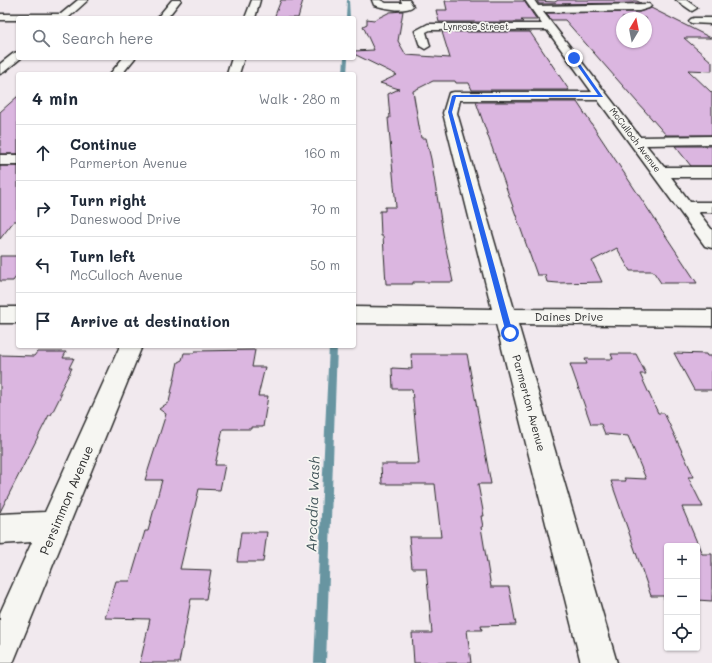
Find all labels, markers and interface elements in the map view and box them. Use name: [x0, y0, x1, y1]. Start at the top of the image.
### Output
north arrow: [616, 12, 652, 48]
search box: [16, 16, 356, 60]
street label: Lynrose Street: [443, 21, 509, 32]
icon: search: [30, 27, 52, 49]
text: Search here: [62, 28, 153, 48]
route end: [565, 49, 583, 67]
text: 4 min: [32, 87, 78, 109]
text: Walk · 280 m: [259, 90, 340, 107]
street label: McCulloch Avenue: [608, 105, 663, 174]
text: Continue: [70, 134, 137, 154]
icon: ahead: [32, 142, 54, 164]
text: 160 m: [304, 144, 340, 161]
text: Parmerton Avenue: [70, 154, 187, 171]
text: Turn right: [70, 190, 147, 210]
icon: right: [32, 198, 54, 220]
text: 70 m: [310, 200, 340, 217]
text: Daneswood Drive: [70, 210, 181, 227]
text: Turn left: [70, 246, 135, 266]
icon: left: [32, 254, 54, 276]
text: 50 m: [310, 256, 340, 273]
text: McCulloch Avenue: [70, 266, 183, 283]
street label: Daines Drive: [535, 309, 603, 324]
icon: arrive: [32, 310, 54, 332]
text: Arrive at destination: [70, 311, 230, 331]
route start: [501, 324, 519, 342]
street label: Parmerton Avenue: [509, 353, 550, 453]
street label: Persimmon Avenue: [35, 442, 96, 557]
water label: Arcadia Wash: [301, 456, 324, 552]
map controls: [664, 543, 700, 651]
button: +: [664, 543, 700, 579]
button: −: [664, 579, 700, 615]
button: locate: [664, 615, 700, 651]

